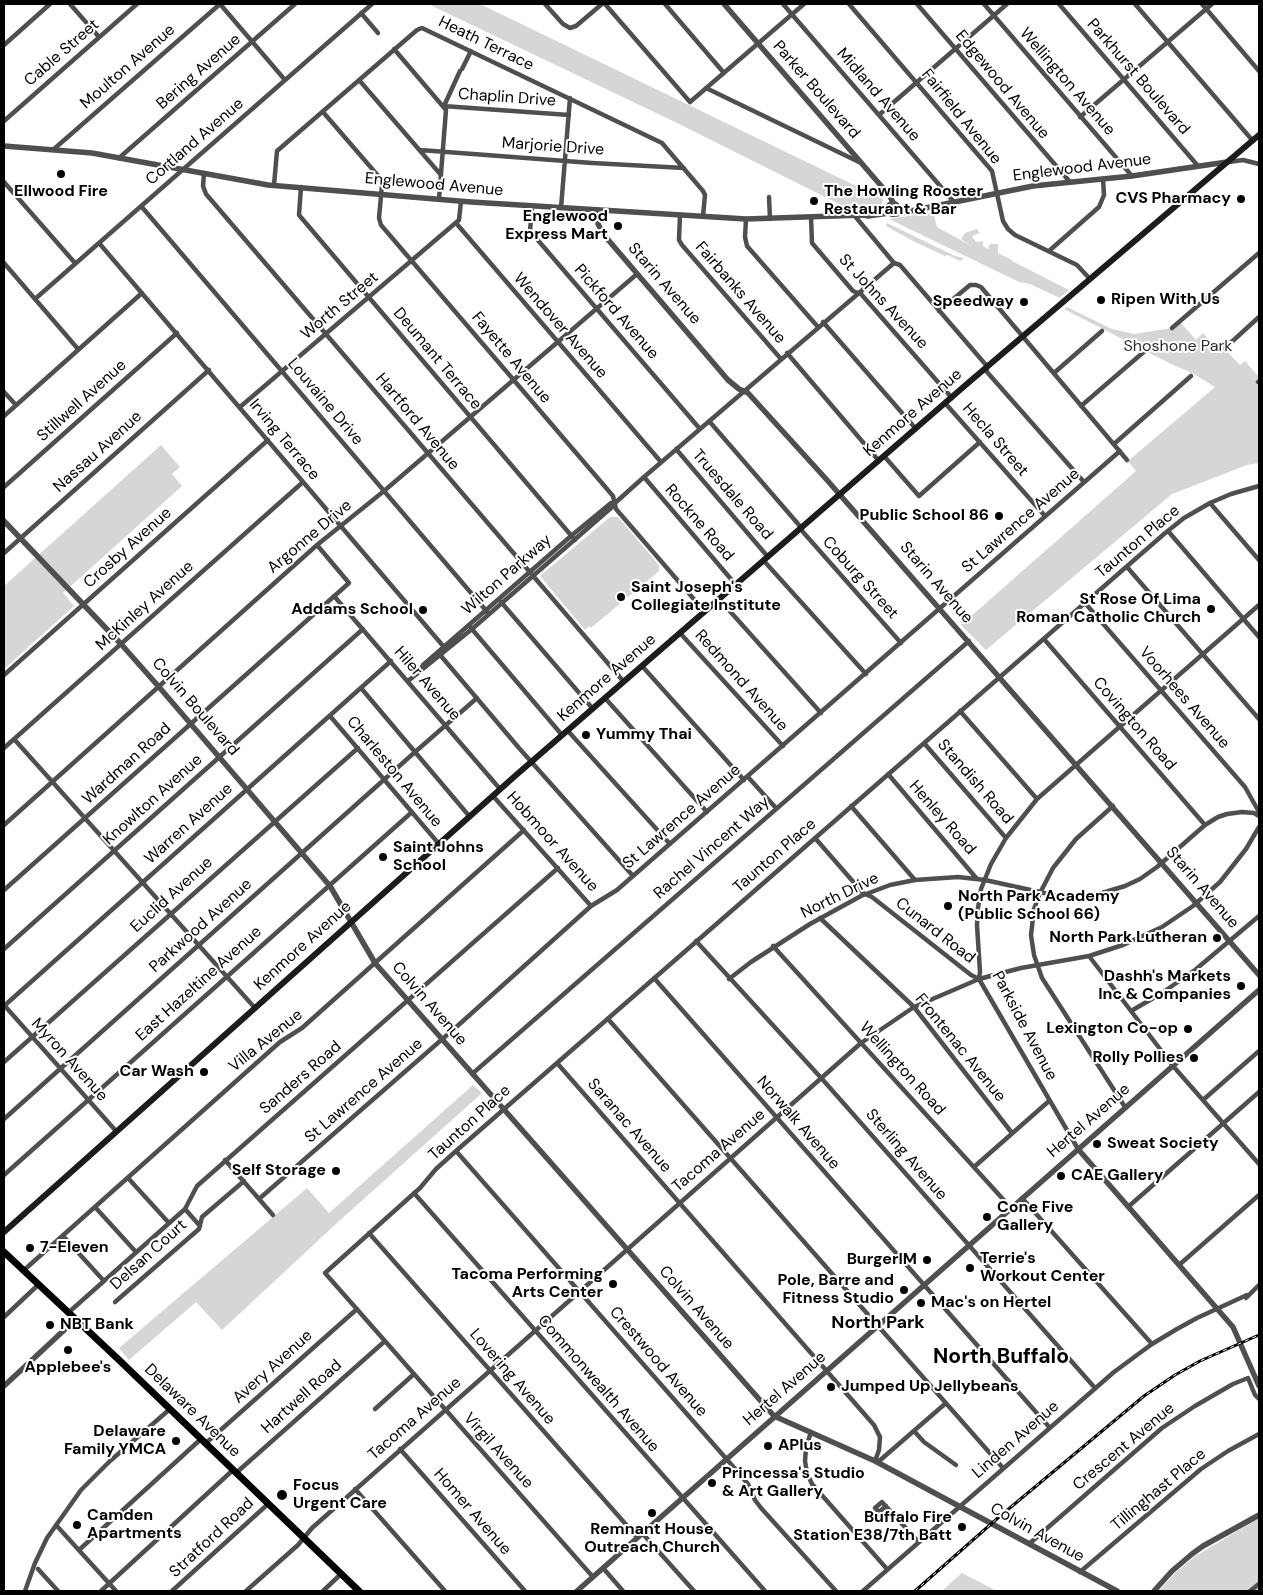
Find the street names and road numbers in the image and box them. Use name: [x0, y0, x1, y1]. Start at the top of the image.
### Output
street label: Heath Terrace: [435, 13, 537, 75]
street label: Cable Street: [21, 15, 103, 91]
street label: Parkhurst Boulevard: [1082, 15, 1194, 139]
street label: Moulton Avenue: [77, 21, 179, 113]
street label: Wellington Avenue: [1015, 24, 1119, 140]
street label: Edgewood Avenue: [951, 27, 1053, 143]
street label: Bering Avenue: [153, 30, 245, 114]
street label: Parker Boulevard: [768, 37, 864, 143]
street label: Midland Avenue: [832, 44, 924, 146]
street label: Fairfield Avenue: [917, 66, 1005, 168]
street label: Chaplin Drive: [457, 85, 557, 111]
street label: Cortland Avenue: [142, 94, 248, 190]
street label: Marjorie Drive: [501, 134, 605, 160]
street label: Englewood Avenue: [1012, 150, 1152, 186]
street label: Englewood Avenue: [364, 169, 504, 201]
street label: Fairbanks Avenue: [691, 238, 789, 348]
street label: Starin Avenue: [623, 239, 705, 329]
street label: St Johns Avenue: [834, 251, 932, 353]
street label: Pickford Avenue: [570, 261, 662, 363]
street label: Worth Street: [297, 268, 383, 344]
street label: Wendover Avenue: [509, 269, 611, 383]
street label: Deumant Terrace: [389, 304, 485, 414]
street label: Fayette Avenue: [467, 308, 555, 408]
street label: Louvaine Drive: [283, 355, 367, 449]
street label: Stillwell Avenue: [33, 356, 131, 446]
street label: Kenmore Avenue: [860, 365, 966, 461]
street label: Hartford Avenue: [371, 370, 463, 474]
street label: Irving Terrace: [245, 396, 323, 484]
street label: Hecla Street: [958, 399, 1032, 481]
street label: Nassau Avenue: [50, 407, 146, 497]
street label: Truesdale Road: [688, 446, 776, 544]
street label: St Lawrence Avenue: [958, 465, 1084, 577]
street label: Rockne Road: [660, 481, 738, 565]
street label: Argonne Drive: [264, 496, 356, 578]
street label: Taunton Place: [1092, 501, 1184, 583]
street label: Crosby Avenue: [80, 504, 176, 592]
street label: Wilton Parkway: [458, 531, 556, 619]
street label: Coburg Street: [818, 533, 902, 623]
street label: Starin Avenue: [895, 538, 977, 628]
street label: McKinley Avenue: [92, 557, 198, 655]
street label: Redmond Avenue: [690, 626, 792, 736]
street label: Kenmore Avenue: [554, 630, 660, 726]
street label: Hiler Avenue: [390, 643, 464, 725]
street label: Voorhees Avenue: [1135, 643, 1233, 753]
street label: Colvin Boulevard: [147, 654, 243, 760]
street label: Covington Road: [1088, 673, 1180, 775]
street label: Charleston Avenue: [342, 713, 446, 831]
street label: Wardman Road: [79, 719, 175, 809]
street label: Standish Road: [933, 736, 1017, 828]
street label: Knowlton Avenue: [99, 750, 207, 850]
street label: St Lawrence Avenue: [619, 761, 745, 873]
street label: Henley Road: [905, 777, 979, 859]
street label: Warren Avenue: [141, 779, 237, 869]
street label: Hobmoor Avenue: [502, 788, 602, 896]
street label: Rachel Vincent Way: [650, 793, 774, 903]
street label: Taunton Place: [730, 815, 820, 897]
street label: Starin Avenue: [1161, 843, 1243, 933]
street label: Euclid Avenue: [127, 853, 217, 937]
street label: North Drive: [798, 869, 882, 923]
street label: Parkwood Avenue: [146, 875, 256, 977]
street label: Cunard Road: [891, 894, 979, 968]
street label: Kenmore Avenue: [250, 897, 356, 995]
street label: East Hazeltine Avenue: [132, 922, 266, 1046]
street label: Colvin Avenue: [387, 958, 471, 1050]
street label: Parkside Avenue: [987, 968, 1061, 1084]
street label: Frontenac Avenue: [910, 990, 1010, 1106]
street label: Villa Avenue: [225, 1006, 307, 1076]
street label: Myron Avenue: [27, 1014, 111, 1106]
street label: Wellington Road: [855, 1018, 949, 1120]
street label: St Lawrence Avenue: [301, 1035, 427, 1147]
street label: Sanders Road: [256, 1037, 346, 1119]
street label: Norwalk Avenue: [752, 1072, 844, 1174]
street label: Saranac Avenue: [583, 1075, 675, 1177]
street label: Hertel Avenue: [1044, 1080, 1134, 1162]
street label: Taunton Place: [425, 1081, 515, 1165]
street label: Tacoma Avenue: [669, 1105, 769, 1197]
street label: Sterling Avenue: [861, 1106, 951, 1204]
street label: Delsan Court: [107, 1216, 191, 1294]
street label: Colvin Avenue: [654, 1262, 738, 1354]
street label: Crestwood Avenue: [605, 1303, 711, 1421]
street label: Commonwealth Avenue: [533, 1311, 663, 1457]
street label: Lovering Avenue: [465, 1325, 559, 1429]
street label: Avery Avenue: [229, 1326, 317, 1408]
street label: Hertel Avenue: [740, 1348, 830, 1430]
street label: Hartwell Road: [258, 1356, 346, 1438]
street label: Delaware Avenue: [140, 1360, 244, 1462]
street label: Tacoma Avenue: [365, 1373, 465, 1465]
street label: Linden Avenue: [969, 1397, 1063, 1483]
street label: Crescent Avenue: [1069, 1399, 1179, 1495]
street label: Virgil Avenue: [459, 1409, 537, 1493]
street label: Tillinghast Place: [1108, 1445, 1210, 1535]
street label: Homer Avenue: [429, 1465, 515, 1559]
street label: Stratford Road: [166, 1494, 258, 1582]
street label: Colvin Avenue: [987, 1499, 1087, 1567]

